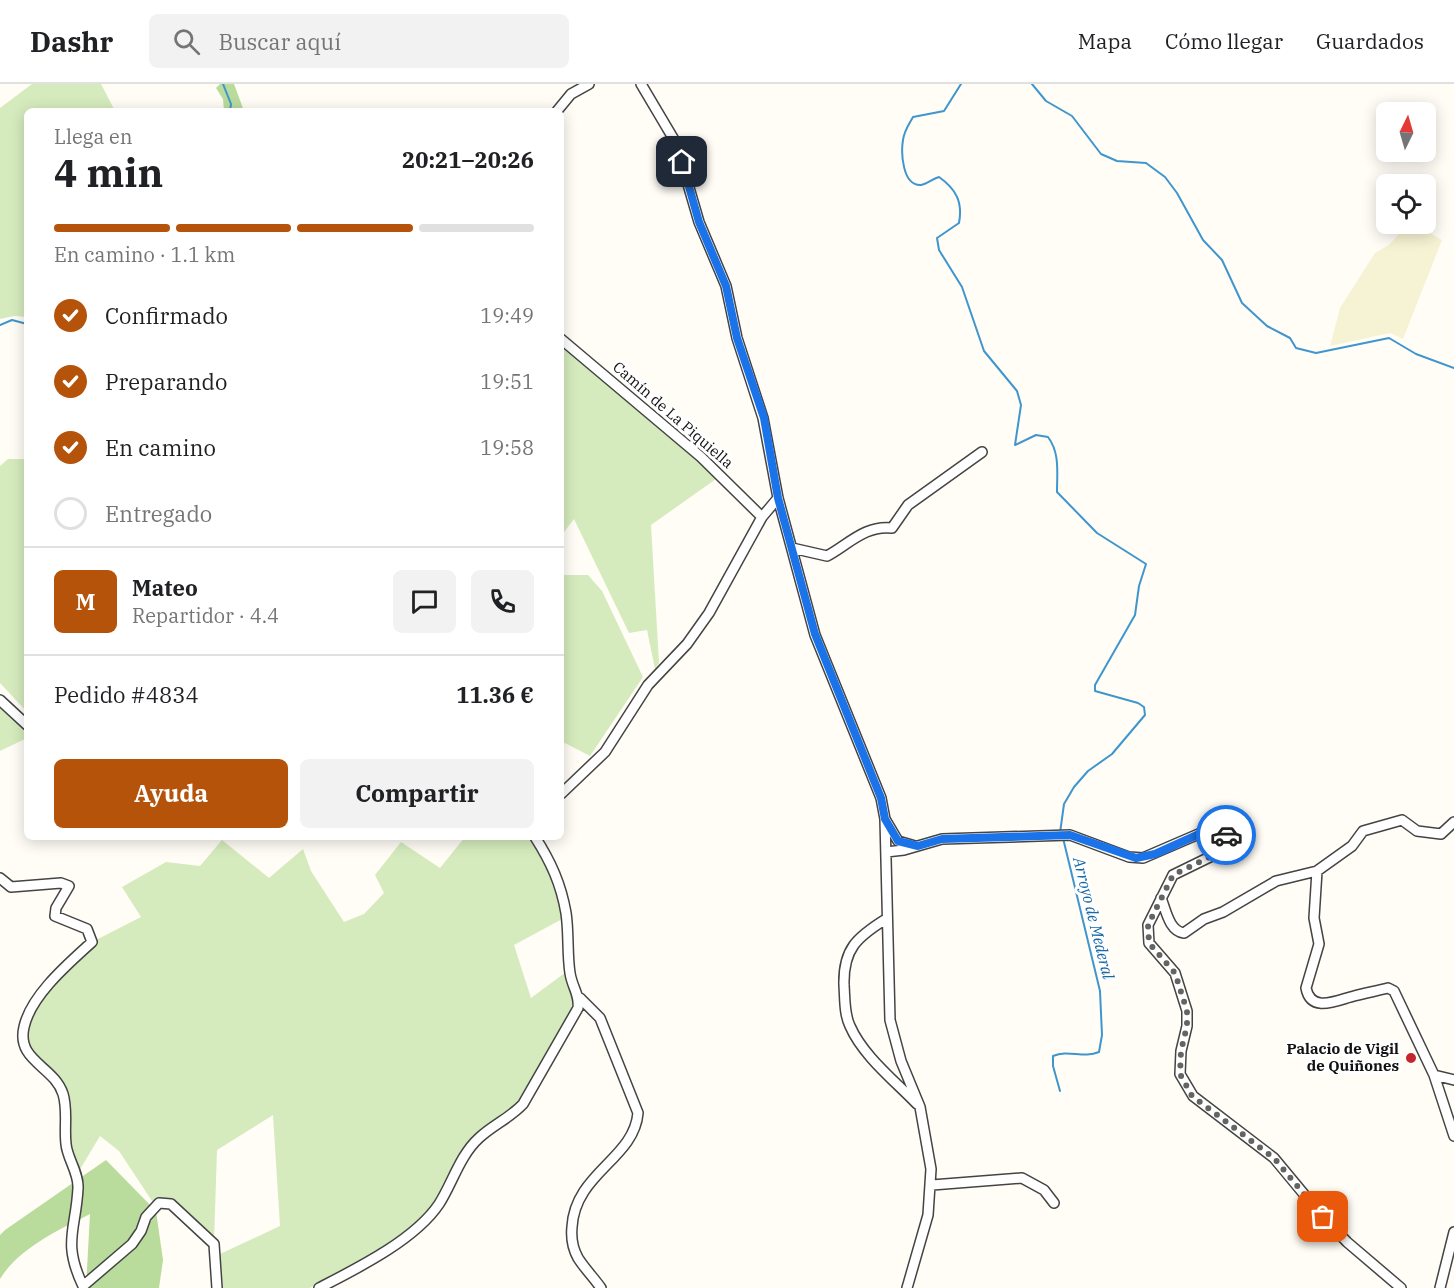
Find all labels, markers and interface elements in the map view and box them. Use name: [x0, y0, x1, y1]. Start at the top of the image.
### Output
search box: [149, 14, 569, 68]
text: Dashr: [30, 23, 113, 60]
icon: search: [170, 25, 203, 58]
text: Buscar aquí: [218, 27, 341, 56]
text: Mapa: [1078, 27, 1132, 55]
text: Cómo llegar: [1165, 27, 1283, 55]
text: Guardados: [1316, 27, 1424, 55]
north arrow: [1376, 102, 1436, 162]
map controls: [1376, 102, 1436, 234]
text: Llega en: [54, 123, 132, 150]
pin: [656, 136, 707, 187]
text: 20:21–20:26: [402, 145, 534, 174]
icon: home: [665, 145, 698, 178]
text: 4 min: [54, 147, 163, 198]
button: locate: [1376, 174, 1436, 234]
text: En camino · 1.1 km: [54, 241, 235, 268]
icon: check: [54, 299, 87, 332]
text: Confirmado: [105, 301, 228, 330]
text: 19:49: [480, 302, 534, 329]
street label: Camín de La Piquiella: [609, 357, 737, 472]
icon: check: [54, 365, 87, 398]
text: Preparando: [105, 367, 227, 396]
text: 19:51: [480, 368, 534, 395]
icon: check: [54, 431, 87, 464]
text: En camino: [105, 433, 216, 462]
text: 19:58: [480, 434, 534, 461]
text: Entregado: [105, 499, 212, 528]
button: chat: [393, 570, 456, 633]
button: phone: [471, 570, 534, 633]
text: Mateo: [132, 573, 198, 602]
text: M: [76, 587, 95, 616]
text: Repartidor · 4.4: [132, 602, 279, 629]
text: Pedido #4834: [54, 680, 199, 709]
text: 11.36 €: [456, 680, 534, 709]
button: Ayuda: [54, 759, 288, 828]
button: Compartir: [300, 759, 534, 828]
courier: [1196, 805, 1256, 865]
icon: car: [1210, 819, 1243, 852]
water label: Arroyo de Mederal: [1069, 854, 1119, 982]
place label: Palacio de Vigil de Quiñones: [1287, 1039, 1399, 1075]
marker: Palacio de Vigil de Quiñones: [1404, 1051, 1418, 1065]
pin: [1297, 1191, 1348, 1242]
icon: bag: [1306, 1200, 1339, 1233]

